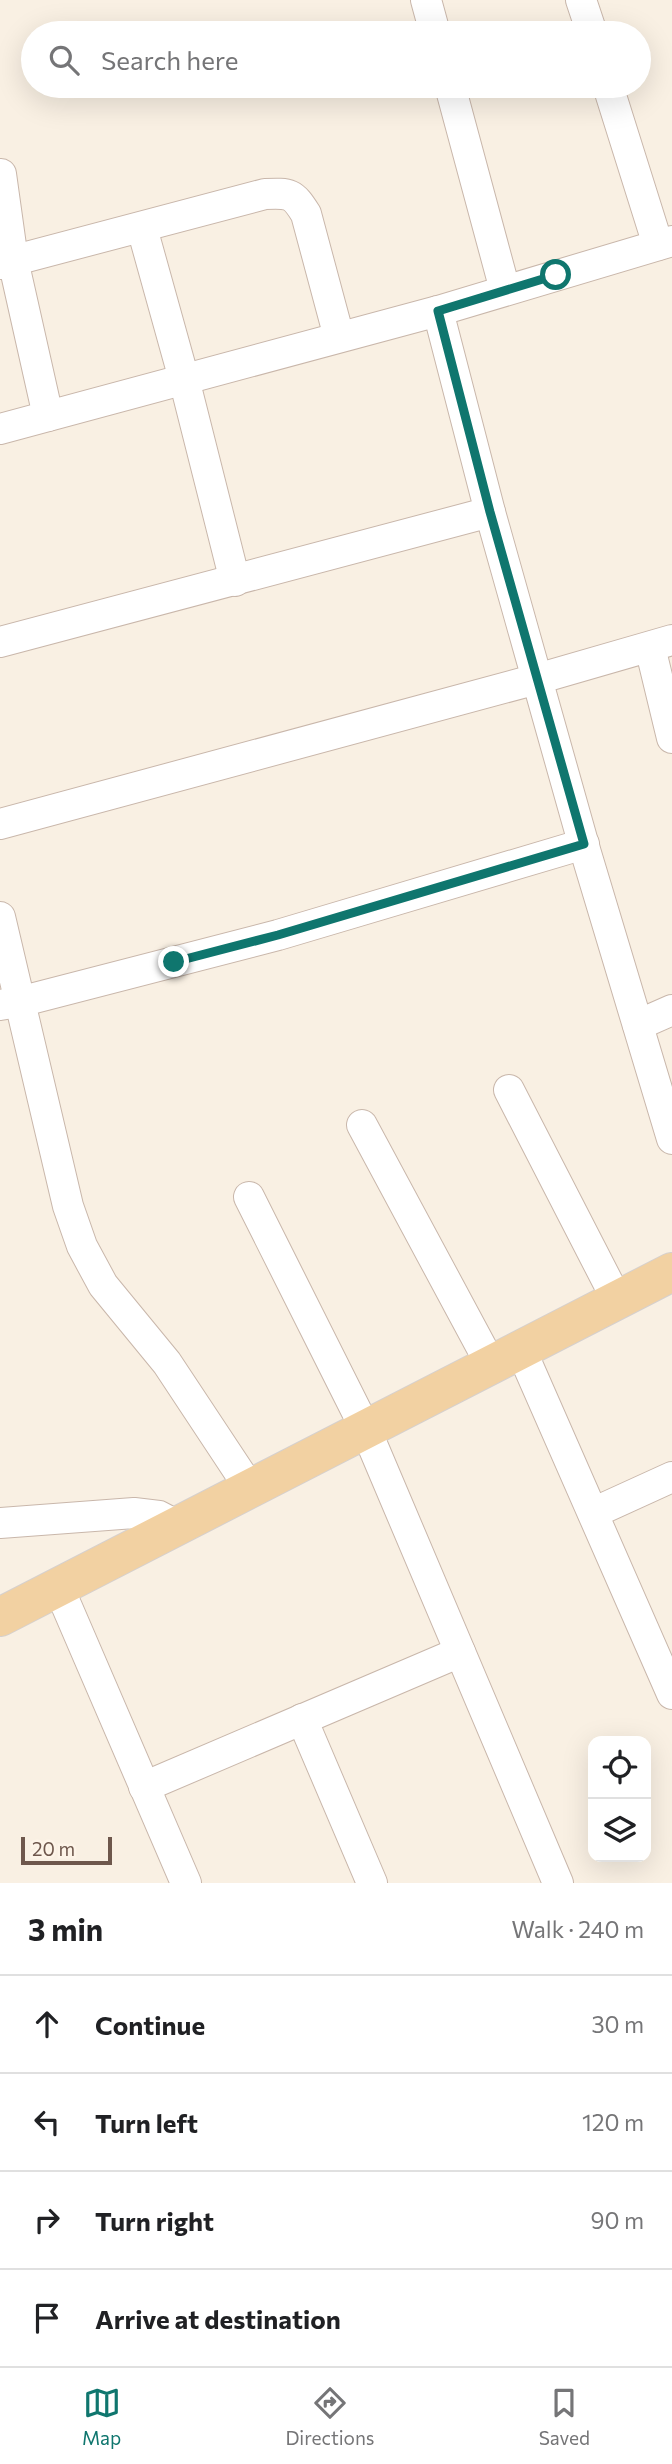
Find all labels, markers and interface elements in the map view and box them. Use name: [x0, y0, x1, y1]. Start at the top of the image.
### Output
search box: [21, 21, 651, 98]
icon: search: [45, 41, 83, 79]
text: Search here: [101, 44, 239, 75]
route start: [540, 259, 571, 290]
route end: [158, 946, 189, 977]
map controls: [588, 1736, 651, 1862]
button: locate: [588, 1736, 651, 1799]
button: layers: [588, 1799, 651, 1862]
scale bar: [21, 1834, 112, 1866]
text: 20 m: [32, 1837, 75, 1860]
text: 3 min: [28, 1910, 103, 1947]
text: Walk · 240 m: [512, 1915, 644, 1943]
icon: ahead: [28, 2005, 66, 2043]
text: Continue: [95, 2009, 205, 2040]
text: 30 m: [591, 2010, 644, 2038]
icon: left: [28, 2103, 66, 2141]
text: Turn left: [95, 2107, 198, 2138]
text: 120 m: [582, 2108, 644, 2136]
icon: right: [28, 2201, 66, 2239]
text: Turn right: [95, 2205, 214, 2236]
text: 90 m: [591, 2206, 644, 2234]
icon: arrive: [28, 2299, 66, 2337]
text: Arrive at destination: [95, 2303, 341, 2334]
tab: Map: [82, 2384, 121, 2449]
tab: Directions: [285, 2384, 375, 2449]
tab: Saved: [539, 2384, 590, 2449]

